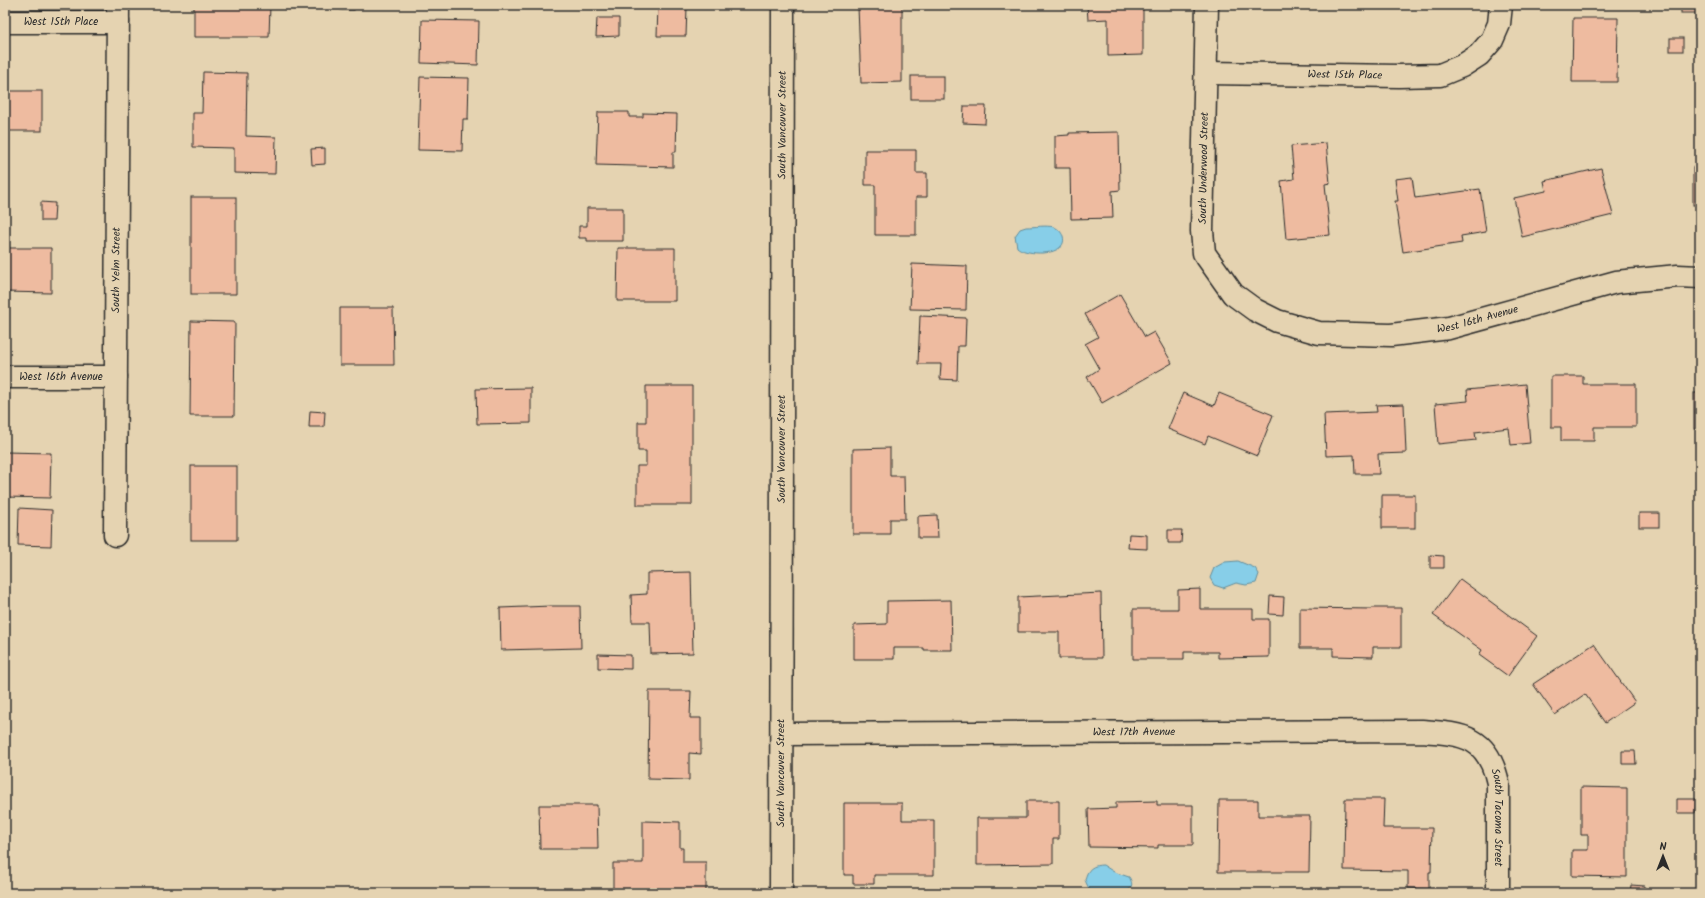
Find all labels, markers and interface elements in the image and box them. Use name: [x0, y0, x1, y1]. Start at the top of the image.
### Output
street label: West 15th Place: [24, 13, 98, 31]
street label: West 15th Place: [1308, 66, 1382, 85]
street label: South Vancouver Street: [774, 70, 792, 179]
street label: South Underwood Street: [1194, 111, 1214, 224]
street label: South Yelm Street: [107, 226, 126, 313]
street label: West 16th Avenue: [1436, 300, 1520, 338]
street label: West 16th Avenue: [19, 368, 103, 386]
street label: South Vancouver Street: [773, 394, 791, 503]
street label: South Vancouver Street: [772, 718, 790, 827]
street label: West 17th Avenue: [1093, 723, 1175, 742]
street label: South Tacoma Street: [1486, 766, 1507, 867]
north arrow: [1643, 836, 1683, 876]
text: N: [1660, 838, 1667, 856]

